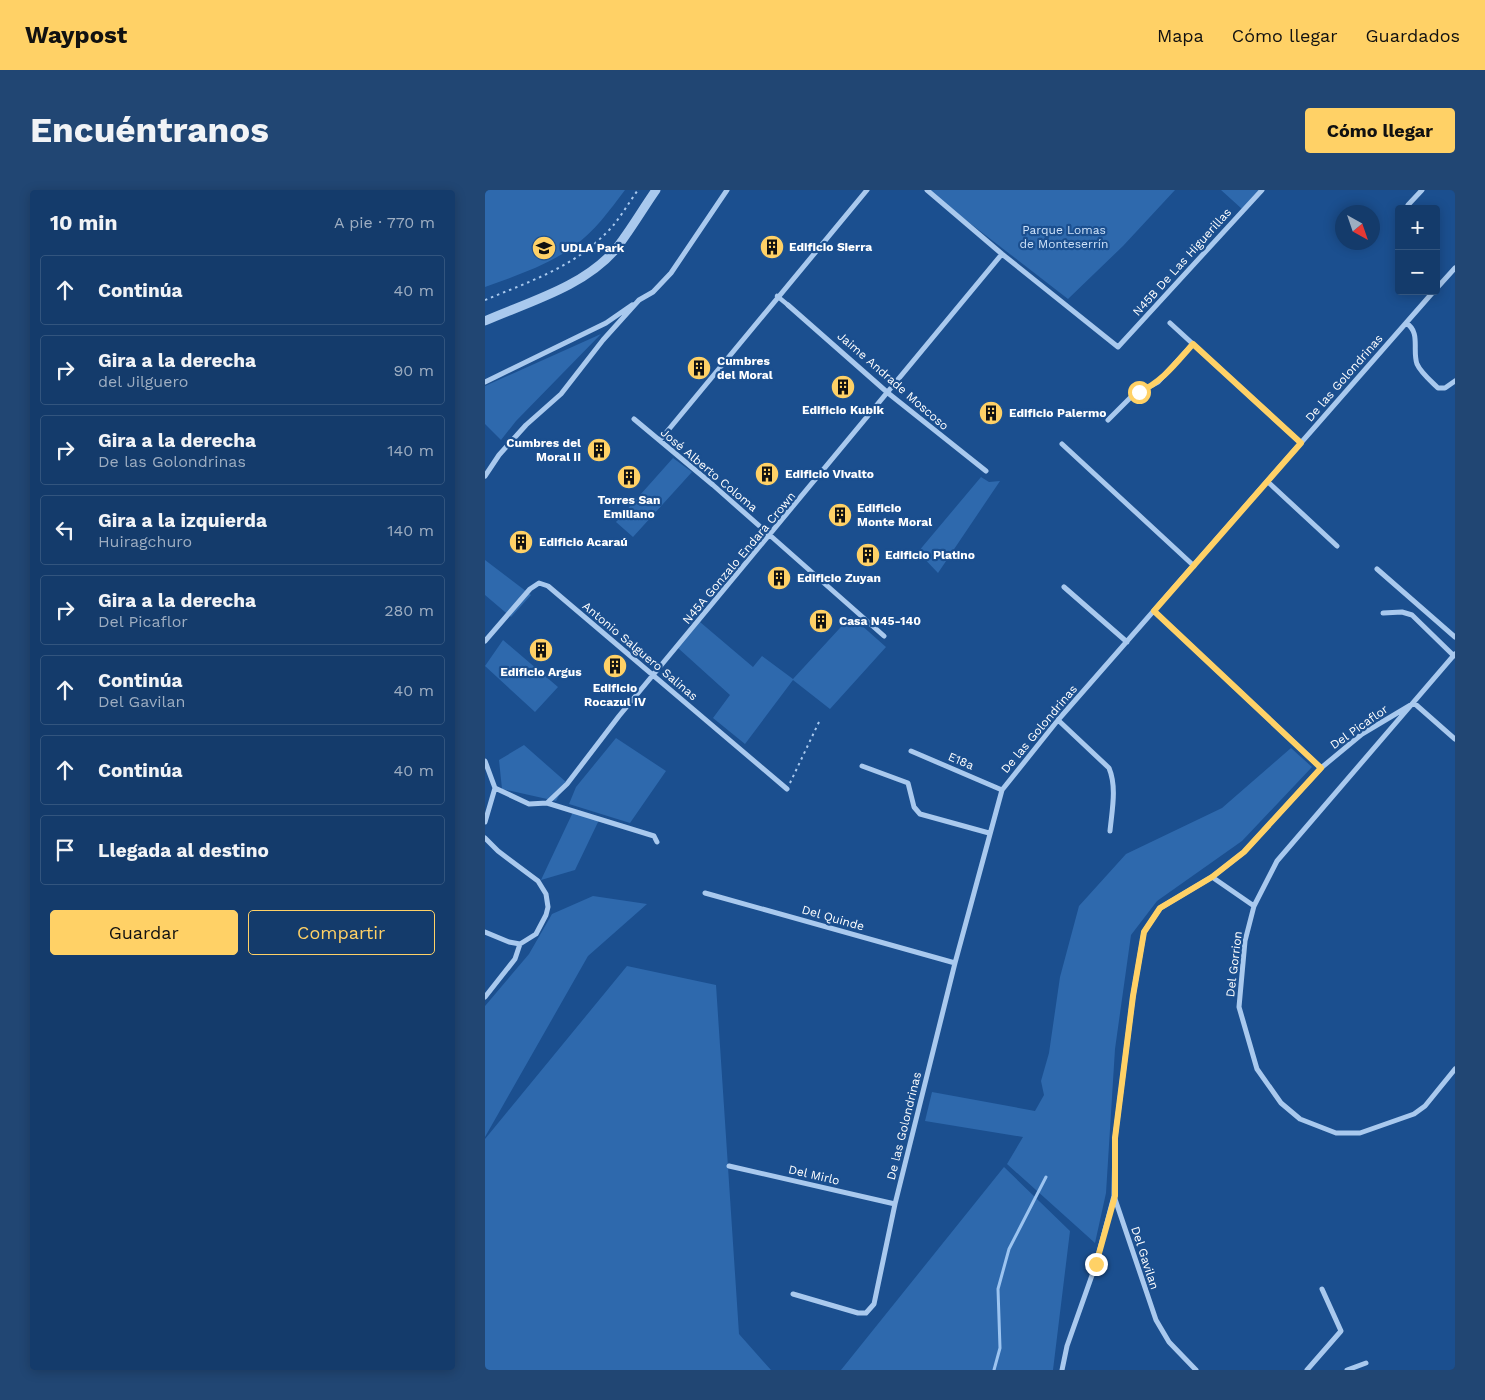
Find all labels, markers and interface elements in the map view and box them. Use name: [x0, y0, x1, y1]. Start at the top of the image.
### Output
text: Waypost: [25, 21, 127, 49]
text: Mapa: [1157, 25, 1204, 46]
text: Cómo llegar: [1232, 25, 1338, 46]
text: Guardados: [1366, 25, 1460, 46]
button: Cómo llegar: [1305, 108, 1455, 153]
text: Encuéntranos: [30, 109, 269, 151]
street label: N45B De Las Higuerillas: [1130, 205, 1234, 319]
north arrow: [1335, 205, 1380, 250]
map controls: [1395, 205, 1440, 295]
button: +: [1395, 205, 1440, 250]
text: 10 min: [50, 210, 117, 235]
text: A pie · 770 m: [334, 213, 435, 232]
park label: Parque Lomas de Monteserrín: [1020, 223, 1108, 251]
building icon: Edificio Sierra: [759, 234, 785, 260]
school or university icon: UDLA Park: [531, 235, 557, 261]
place label: Edificio Sierra: [789, 240, 872, 254]
place label: UDLA Park: [561, 241, 625, 255]
button: −: [1395, 250, 1440, 295]
icon: ahead: [51, 276, 79, 304]
text: Continúa: [98, 279, 182, 302]
text: 40 m: [394, 281, 434, 300]
street label: Jaime Andrade Moscoso: [835, 329, 951, 433]
street label: De las Golondrinas: [1302, 332, 1386, 424]
text: Gira a la derecha: [98, 349, 256, 372]
place label: Cumbres del Moral: [717, 354, 773, 382]
building icon: Cumbres del Moral: [686, 355, 712, 381]
icon: right: [51, 356, 79, 384]
text: 90 m: [393, 361, 434, 380]
text: del Jilguero: [98, 372, 188, 391]
building icon: Edificio Kubik: [830, 374, 856, 400]
route start: [1128, 381, 1151, 404]
building icon: Edificio Palermo: [978, 400, 1004, 426]
place label: Edificio Kubik: [802, 403, 885, 417]
place label: Edificio Palermo: [1009, 406, 1106, 420]
street label: José Alberto Coloma: [658, 425, 760, 515]
text: Gira a la derecha: [98, 429, 256, 452]
icon: right: [51, 436, 79, 464]
place label: Cumbres del Moral II: [506, 436, 581, 464]
building icon: Cumbres del Moral II: [586, 437, 612, 463]
text: 140 m: [387, 441, 434, 460]
text: De las Golondrinas: [98, 452, 246, 471]
building icon: Edificio Vivalto: [754, 461, 780, 487]
building icon: Torres San Emiliano: [616, 464, 642, 490]
place label: Edificio Vivalto: [785, 467, 874, 481]
street label: N45A Gonzalo Endara Crown: [680, 489, 798, 627]
place label: Torres San Emiliano: [597, 493, 661, 521]
place label: Edificio Monte Moral: [857, 501, 932, 529]
building icon: Edificio Monte Moral: [827, 502, 853, 528]
text: Gira a la izquierda: [98, 509, 267, 532]
icon: left: [51, 516, 79, 544]
text: 140 m: [387, 521, 434, 540]
building icon: Edificio Acaraú: [508, 529, 534, 555]
text: Huiragchuro: [98, 532, 192, 551]
place label: Edificio Acaraú: [539, 535, 628, 549]
building icon: Edificio Platino: [855, 542, 881, 568]
place label: Edificio Platino: [885, 548, 975, 562]
building icon: Edificio Zuyan: [766, 565, 792, 591]
place label: Edificio Zuyan: [797, 571, 881, 585]
text: Gira a la derecha: [98, 589, 256, 612]
icon: right: [51, 596, 79, 624]
street label: Antonio Salguero Salinas: [580, 599, 700, 703]
text: 280 m: [384, 601, 434, 620]
building icon: Casa N45-140: [808, 608, 834, 634]
text: Del Picaflor: [98, 612, 188, 631]
place label: Casa N45-140: [839, 614, 921, 628]
building icon: Edificio Argus: [528, 637, 554, 663]
building icon: Edificio Rocazul IV: [602, 653, 628, 679]
place label: Edificio Argus: [500, 665, 582, 679]
text: Continúa: [98, 669, 182, 692]
icon: ahead: [51, 676, 79, 704]
text: 40 m: [394, 681, 434, 700]
place label: Edificio Rocazul IV: [584, 681, 647, 709]
street label: De las Golondrinas: [998, 682, 1080, 776]
text: Del Gavilan: [98, 692, 185, 711]
street label: Del Picaflor: [1327, 702, 1391, 752]
street label: E18a: [946, 749, 976, 773]
icon: ahead: [51, 756, 79, 784]
text: Continúa: [98, 759, 182, 782]
text: 40 m: [394, 761, 434, 780]
icon: arrive: [51, 836, 79, 864]
text: Llegada al destino: [98, 839, 269, 862]
street label: Del Quinde: [800, 902, 866, 934]
button: Guardar: [50, 910, 238, 955]
button: Compartir: [248, 910, 435, 955]
street label: Del Gorrion: [1223, 930, 1245, 998]
street label: De las Golondrinas: [884, 1071, 924, 1181]
street label: Del Mirlo: [787, 1162, 841, 1188]
street label: Del Gavilan: [1128, 1225, 1162, 1291]
route end: [1085, 1253, 1108, 1276]

